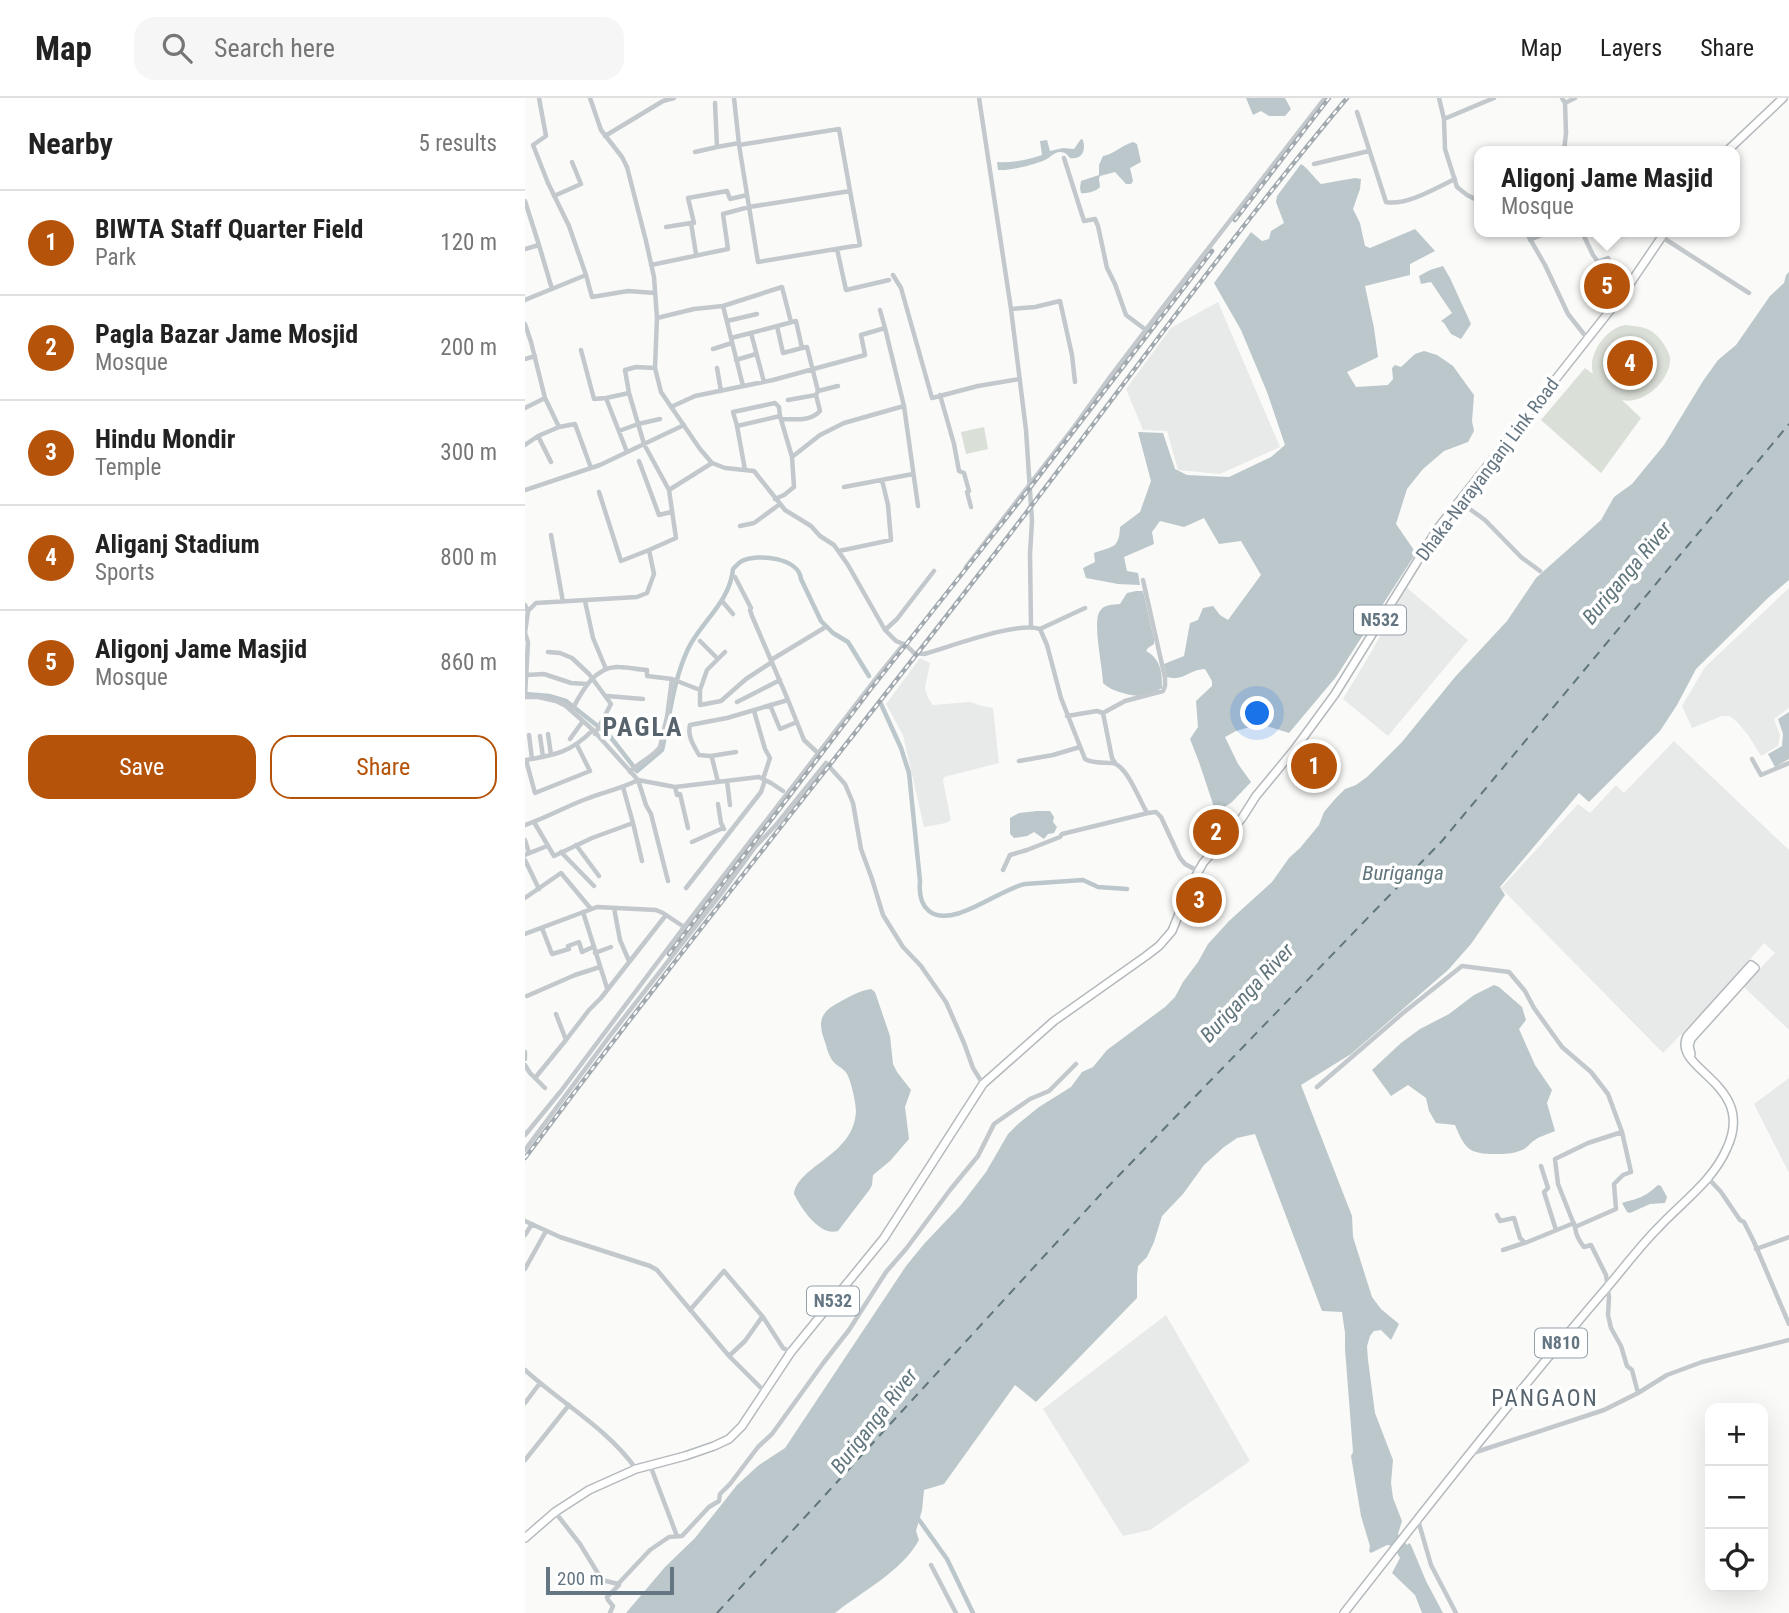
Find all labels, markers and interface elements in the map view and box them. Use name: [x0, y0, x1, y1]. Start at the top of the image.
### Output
search box: [134, 17, 624, 80]
text: Map: [35, 29, 92, 68]
icon: search: [158, 29, 196, 67]
text: Search here: [214, 33, 335, 63]
text: Map: [1521, 34, 1562, 62]
text: Layers: [1600, 34, 1662, 62]
text: Share: [1700, 34, 1754, 62]
text: Nearby: [28, 126, 113, 161]
text: 5 results: [419, 130, 497, 157]
popup: [1474, 146, 1740, 237]
text: Aligonj Jame Masjid: [1501, 163, 1713, 193]
text: Mosque: [1501, 193, 1574, 220]
text: BIWTA Staff Quarter Field: [95, 214, 363, 244]
text: 1: [45, 229, 57, 256]
text: 120 m: [440, 229, 497, 256]
text: Park: [95, 244, 136, 271]
pin: 5: [1584, 260, 1630, 312]
text: Pagla Bazar Jame Mosjid: [95, 319, 358, 349]
text: 2: [45, 334, 57, 361]
text: 200 m: [440, 334, 497, 361]
pin: 4: [1607, 337, 1653, 389]
text: Mosque: [95, 349, 168, 376]
street label: Dhaka-Narayanganj Link Road: [1411, 373, 1564, 565]
text: Hindu Mondir: [95, 424, 235, 454]
text: 3: [45, 439, 57, 466]
text: 300 m: [440, 439, 497, 466]
text: Temple: [95, 454, 161, 481]
water label: Buriganga River: [1577, 516, 1677, 629]
text: Aliganj Stadium: [95, 529, 260, 559]
text: 4: [45, 544, 57, 571]
text: 800 m: [440, 544, 497, 571]
text: Sports: [95, 559, 155, 586]
road number: N532: [1354, 606, 1406, 634]
text: Aligonj Jame Masjid: [95, 634, 307, 664]
text: 5: [45, 649, 57, 676]
text: 860 m: [440, 649, 497, 676]
text: Mosque: [95, 664, 168, 691]
your location: [1240, 696, 1274, 730]
district label: PAGLA: [602, 712, 684, 742]
button: Save: [28, 735, 256, 799]
button: Share: [270, 735, 497, 799]
pin: 1: [1291, 740, 1337, 792]
pin: 2: [1193, 806, 1239, 858]
water label: Buriganga: [1362, 861, 1444, 885]
pin: 3: [1176, 874, 1222, 926]
water label: Buriganga River: [1195, 938, 1299, 1047]
road number: N532: [807, 1286, 859, 1316]
road number: N810: [1535, 1328, 1587, 1358]
water label: Buriganga River: [826, 1363, 923, 1478]
district label: PANGAON: [1491, 1385, 1599, 1412]
map controls: [1705, 1403, 1768, 1592]
button: +: [1705, 1403, 1768, 1466]
button: −: [1705, 1466, 1768, 1529]
button: locate: [1705, 1529, 1768, 1592]
scale bar: [546, 1564, 674, 1596]
text: 200 m: [557, 1567, 604, 1590]

